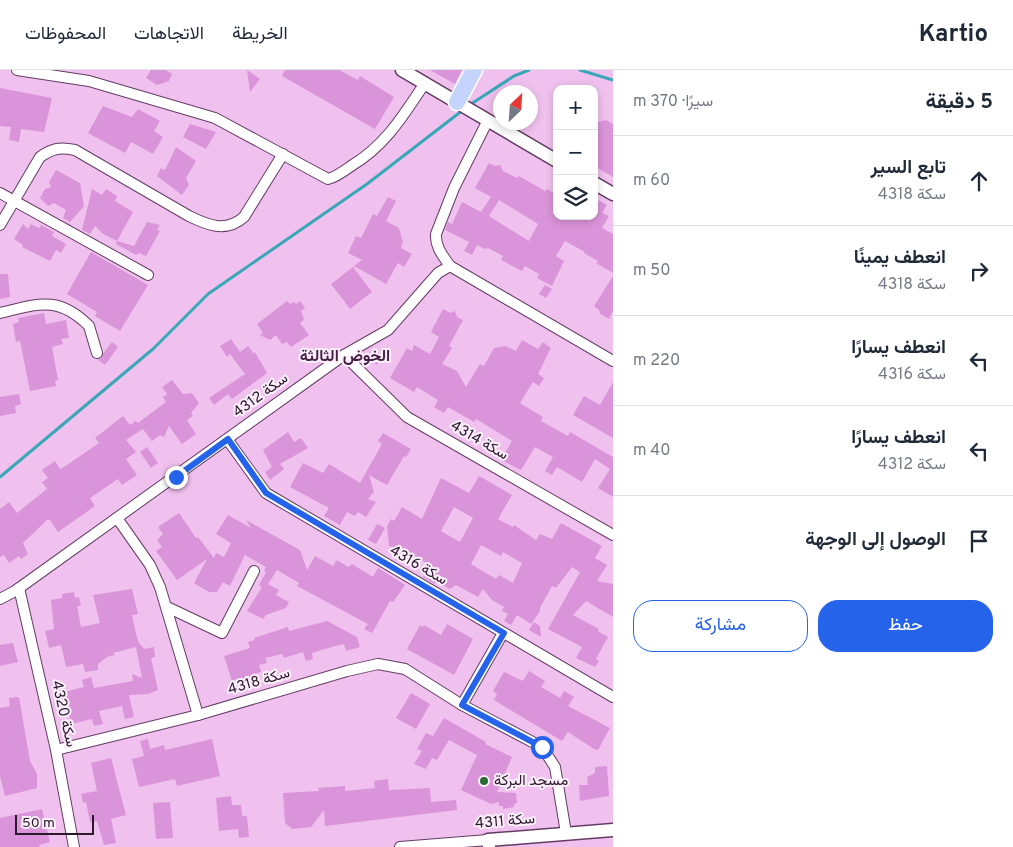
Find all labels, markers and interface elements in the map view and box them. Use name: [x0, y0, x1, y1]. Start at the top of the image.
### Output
text: Kartio: [919, 20, 988, 50]
text: المحفوظات: [25, 23, 106, 46]
text: الاتجاهات: [134, 23, 204, 46]
text: الخريطة: [232, 23, 288, 46]
north arrow: [493, 85, 538, 130]
map controls: [553, 85, 598, 220]
button: +: [553, 85, 598, 130]
text: 5 دقيقة: [925, 89, 993, 116]
text: سيرًا · 370 m: [633, 92, 713, 112]
button: −: [553, 130, 598, 175]
text: تابع السير: [870, 156, 946, 180]
icon: ahead: [965, 167, 993, 195]
text: 60 m: [633, 171, 670, 191]
button: layers: [553, 175, 598, 220]
text: سكة 4318: [878, 185, 946, 205]
text: انعطف يمينًا: [854, 246, 946, 270]
icon: right: [965, 257, 993, 285]
text: 50 m: [633, 261, 671, 281]
text: سكة 4318: [878, 275, 946, 295]
text: انعطف يسارًا: [851, 336, 946, 360]
district label: الخوض الثالثة: [300, 347, 390, 367]
icon: left: [965, 347, 993, 375]
text: 220 m: [633, 351, 680, 371]
text: سكة 4316: [878, 365, 946, 385]
street label: سكة 4312: [230, 369, 293, 422]
street label: سكة 4314: [447, 417, 511, 465]
text: انعطف يسارًا: [851, 426, 946, 450]
icon: left: [965, 437, 993, 465]
text: 40 m: [633, 441, 671, 461]
text: سكة 4312: [878, 455, 946, 475]
route end: [165, 466, 188, 489]
icon: arrive: [965, 527, 993, 555]
text: الوصول إلى الوجهة: [805, 528, 946, 552]
street label: سكة 4316: [386, 542, 450, 590]
button: مشاركة: [633, 600, 808, 652]
button: حفظ: [818, 600, 993, 652]
street label: سكة 4318: [226, 664, 292, 700]
street label: سكة 4320: [46, 679, 80, 749]
route start: [531, 736, 554, 759]
place label: مسجد البركة: [494, 772, 568, 791]
marker: مسجد البركة: [478, 775, 490, 787]
street label: سكة 4311: [474, 810, 536, 834]
scale bar: [15, 812, 94, 835]
text: 50 m: [22, 815, 55, 832]

